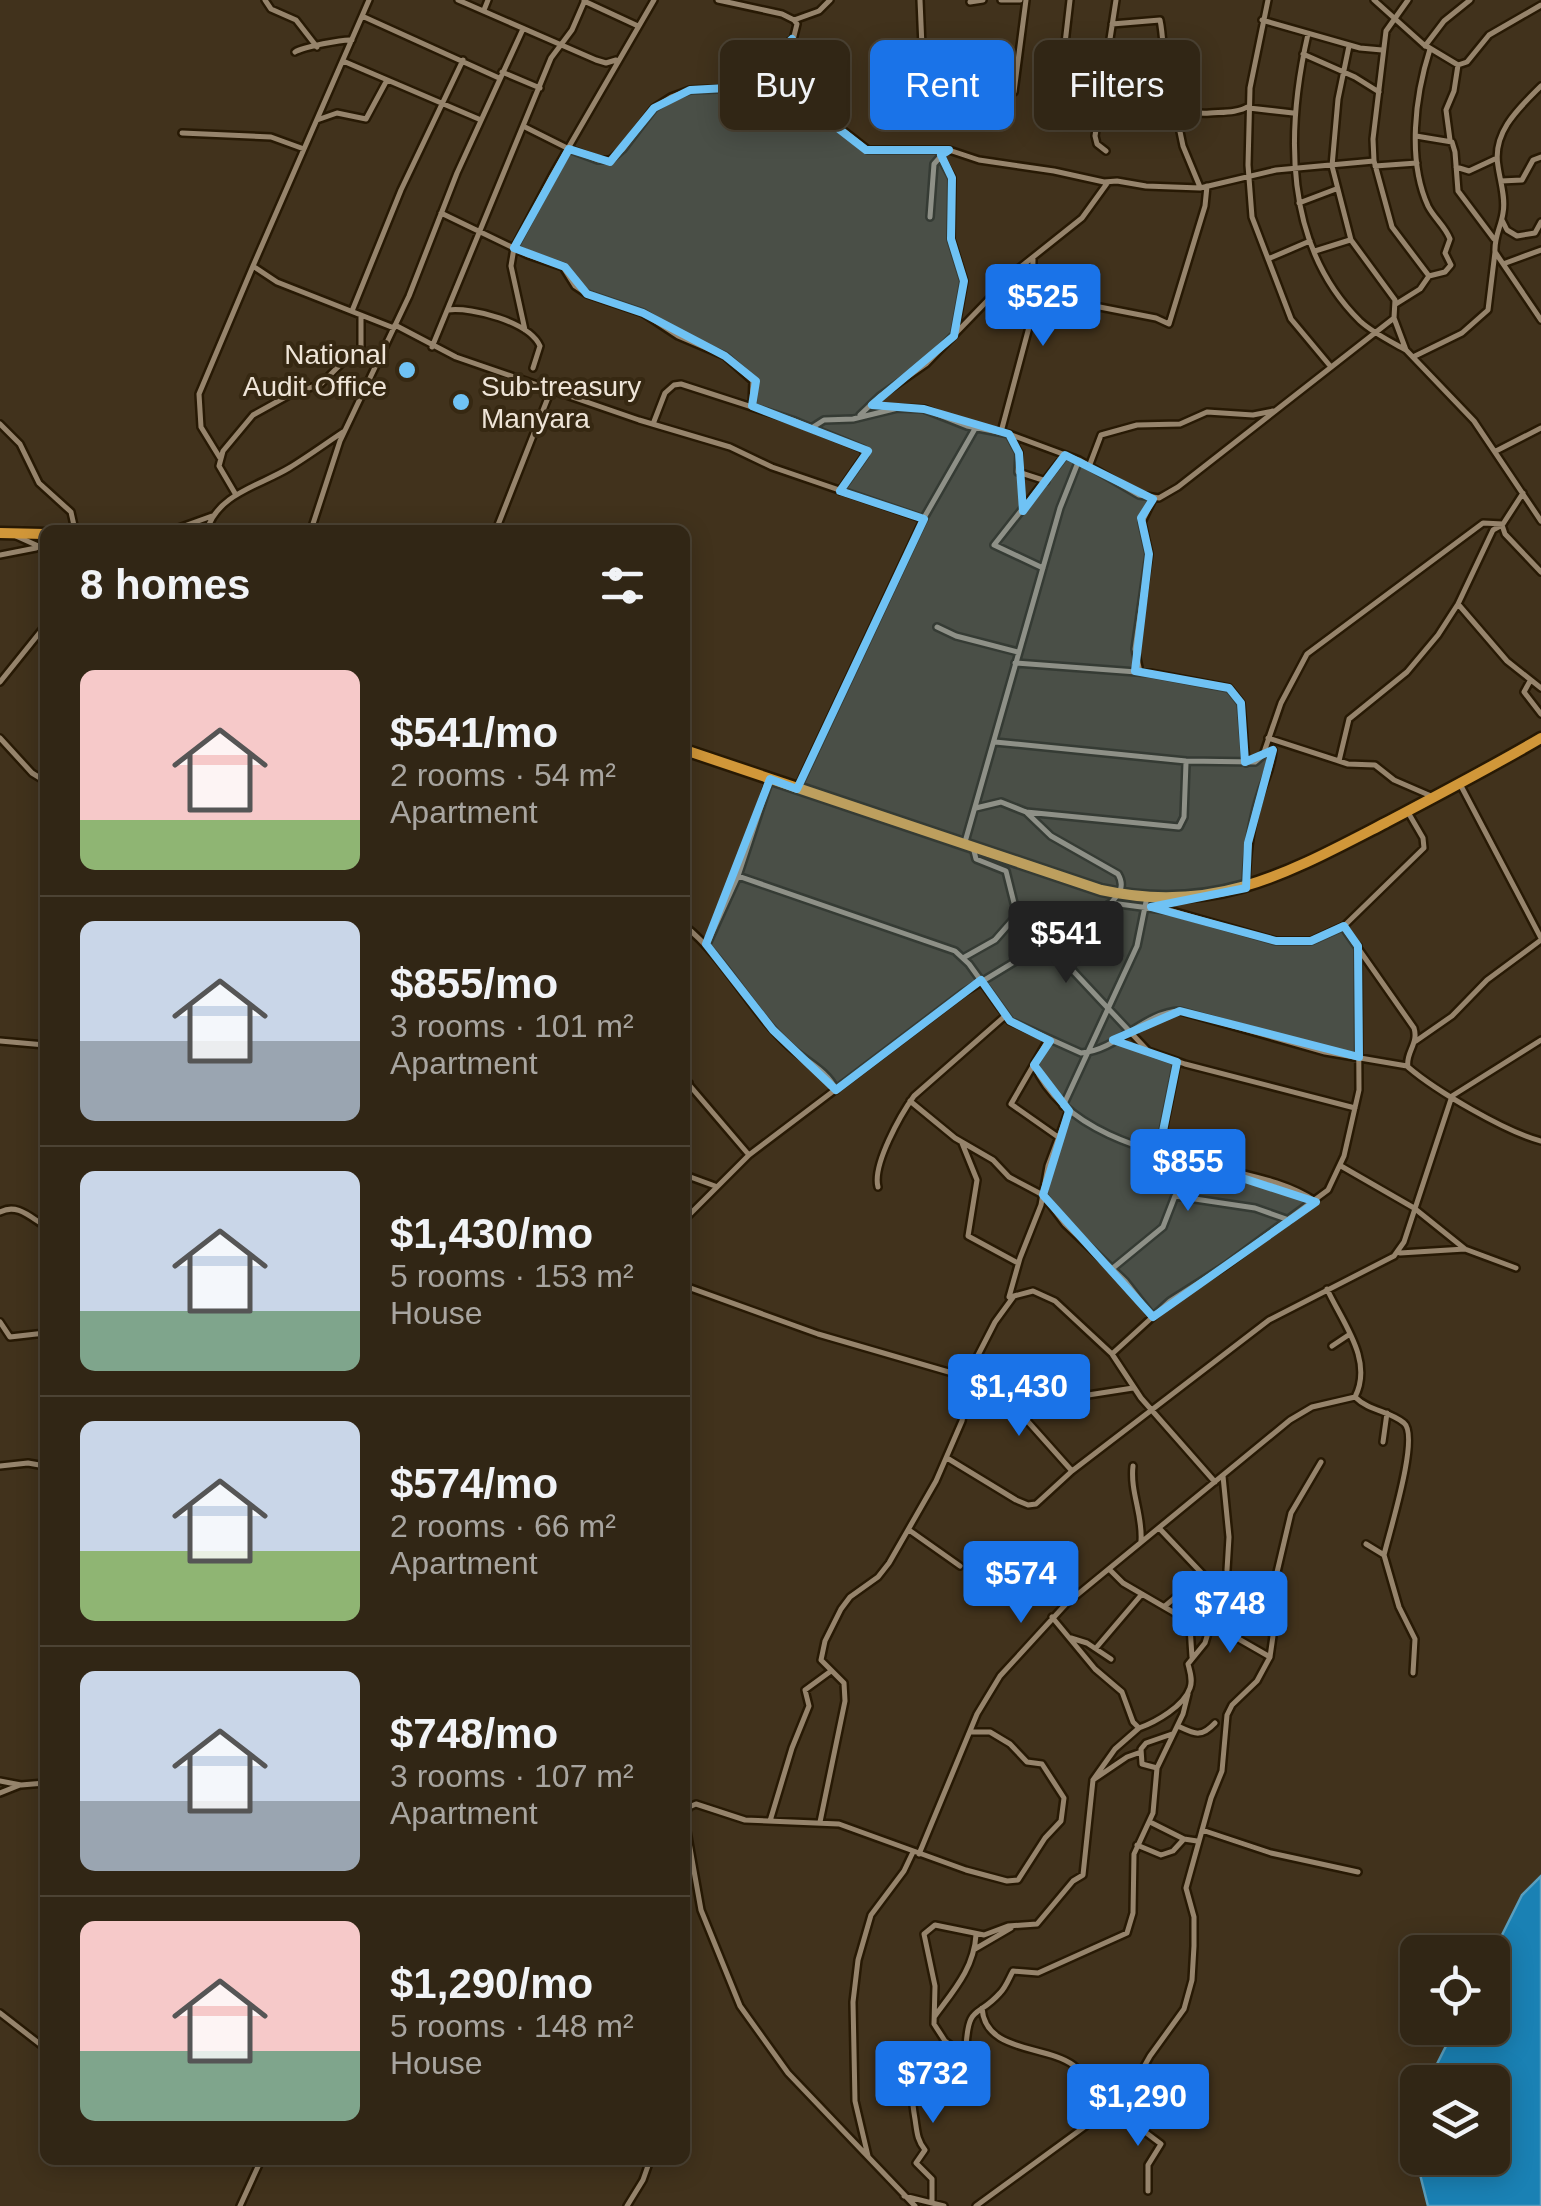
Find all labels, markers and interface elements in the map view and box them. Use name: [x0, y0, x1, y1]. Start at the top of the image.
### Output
chip: Buy: [720, 40, 850, 130]
chip: Rent: [870, 40, 1014, 130]
chip: Filters: [1034, 40, 1200, 130]
pin: $525: [984, 264, 1102, 349]
text: $525: [1007, 278, 1079, 314]
place label: National Audit Office: [243, 339, 387, 402]
marker: National Audit Office: [396, 359, 418, 381]
place label: Sub-treasury Manyara: [481, 371, 641, 434]
marker: Sub-treasury Manyara: [450, 391, 472, 413]
icon: filters: [595, 558, 650, 613]
text: 8 homes: [80, 561, 250, 608]
text: $541/mo: [390, 709, 558, 756]
icon: home: [160, 710, 280, 830]
text: 2 rooms · 54 m²: [390, 757, 616, 793]
text: Apartment: [390, 794, 538, 830]
pin: $541: [1007, 901, 1125, 986]
text: $541: [1030, 915, 1102, 951]
text: $855/mo: [390, 960, 558, 1007]
icon: home: [160, 961, 280, 1081]
text: 3 rooms · 101 m²: [390, 1008, 634, 1044]
text: Apartment: [390, 1045, 538, 1081]
pin: $855: [1129, 1129, 1247, 1214]
text: $855: [1152, 1143, 1224, 1179]
text: $1,430/mo: [390, 1210, 593, 1257]
icon: home: [160, 1211, 280, 1331]
text: 5 rooms · 153 m²: [390, 1258, 634, 1294]
text: House: [390, 1295, 483, 1331]
pin: $1,430: [938, 1354, 1100, 1439]
text: $1,430: [970, 1368, 1068, 1404]
text: $574/mo: [390, 1460, 558, 1507]
icon: home: [160, 1461, 280, 1581]
text: 2 rooms · 66 m²: [390, 1508, 616, 1544]
pin: $574: [962, 1541, 1080, 1626]
text: Apartment: [390, 1545, 538, 1581]
text: $574: [985, 1555, 1057, 1591]
pin: $748: [1171, 1571, 1289, 1656]
text: $748: [1194, 1585, 1266, 1621]
text: $748/mo: [390, 1710, 558, 1757]
icon: home: [160, 1711, 280, 1831]
text: 3 rooms · 107 m²: [390, 1758, 634, 1794]
text: Apartment: [390, 1795, 538, 1831]
map controls: [1400, 1935, 1510, 2175]
button: locate: [1400, 1935, 1510, 2045]
text: $1,290/mo: [390, 1960, 593, 2007]
icon: home: [160, 1961, 280, 2081]
text: 5 rooms · 148 m²: [390, 2008, 634, 2044]
pin: $732: [874, 2041, 992, 2126]
text: House: [390, 2045, 483, 2081]
text: $732: [897, 2055, 969, 2091]
pin: $1,290: [1057, 2064, 1219, 2149]
button: layers: [1400, 2065, 1510, 2175]
text: $1,290: [1089, 2078, 1187, 2114]

